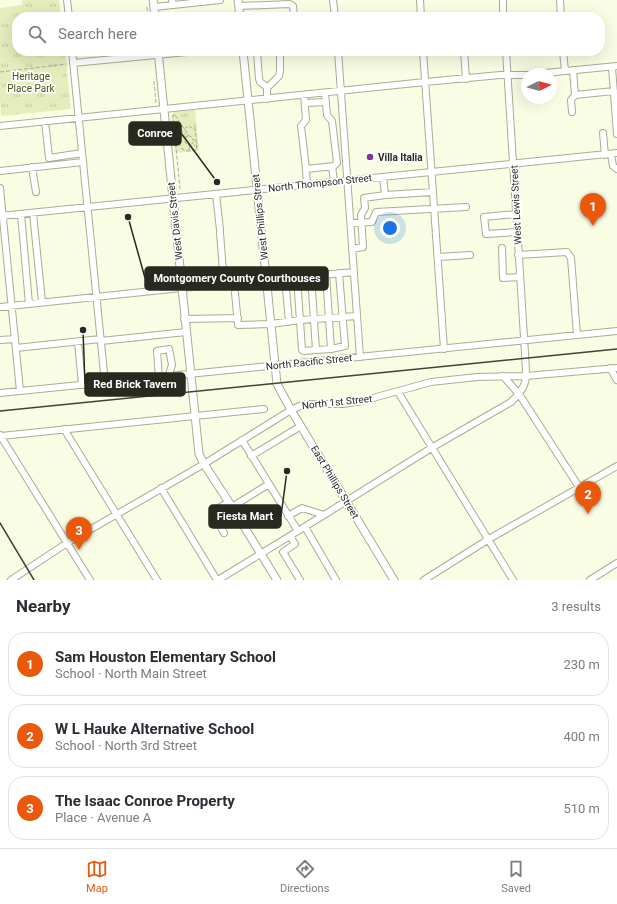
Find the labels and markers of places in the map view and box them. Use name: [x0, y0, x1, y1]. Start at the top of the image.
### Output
callout: Conroe: [129, 122, 181, 145]
marker: Villa Italia: [365, 152, 375, 162]
place label: Villa Italia: [378, 152, 423, 163]
pin: 1: [580, 193, 606, 226]
callout: Montgomery County Courthouses: [145, 267, 328, 290]
callout: Red Brick Tavern: [85, 373, 185, 396]
pin: 2: [575, 481, 601, 514]
callout: Fiesta Mart: [209, 505, 281, 528]
pin: 3: [66, 517, 92, 550]

